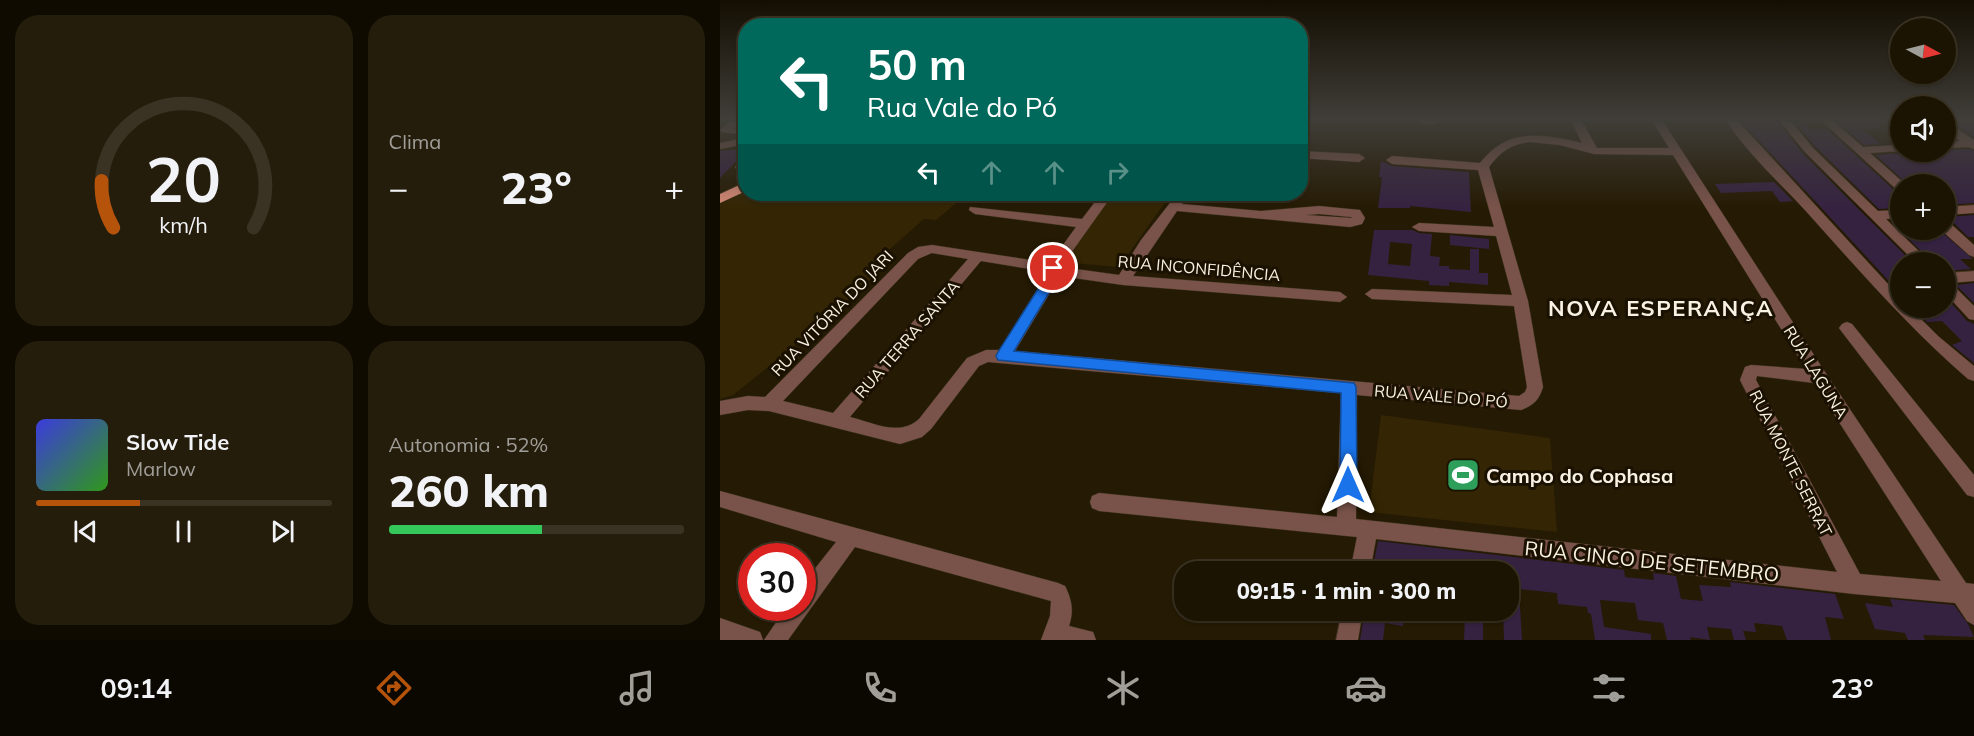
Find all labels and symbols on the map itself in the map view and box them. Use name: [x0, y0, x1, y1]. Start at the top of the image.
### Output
north arrow: [1890, 18, 1956, 84]
pin: [1027, 242, 1078, 293]
street label: RUA VITÓRIA DO JARI: [767, 246, 897, 380]
street label: RUA INCONFIDÊNCIA: [1117, 251, 1281, 285]
street label: RUA TERRA SANTA: [850, 276, 964, 402]
district label: NOVA ESPERANÇA: [1548, 294, 1774, 322]
street label: RUA LAGUNA: [1780, 322, 1853, 422]
street label: RUA VALE DO PÓ: [1373, 380, 1509, 412]
street label: RUA MONTE SERRAT: [1745, 387, 1837, 540]
position arrow: [1316, 453, 1380, 517]
sports icon: Campo do Cophasa: [1445, 457, 1481, 493]
place label: Campo do Cophasa: [1486, 463, 1673, 488]
street label: RUA CINCO DE SETEMBRO: [1524, 535, 1780, 587]
speed limit sign: 30: [738, 543, 816, 621]

